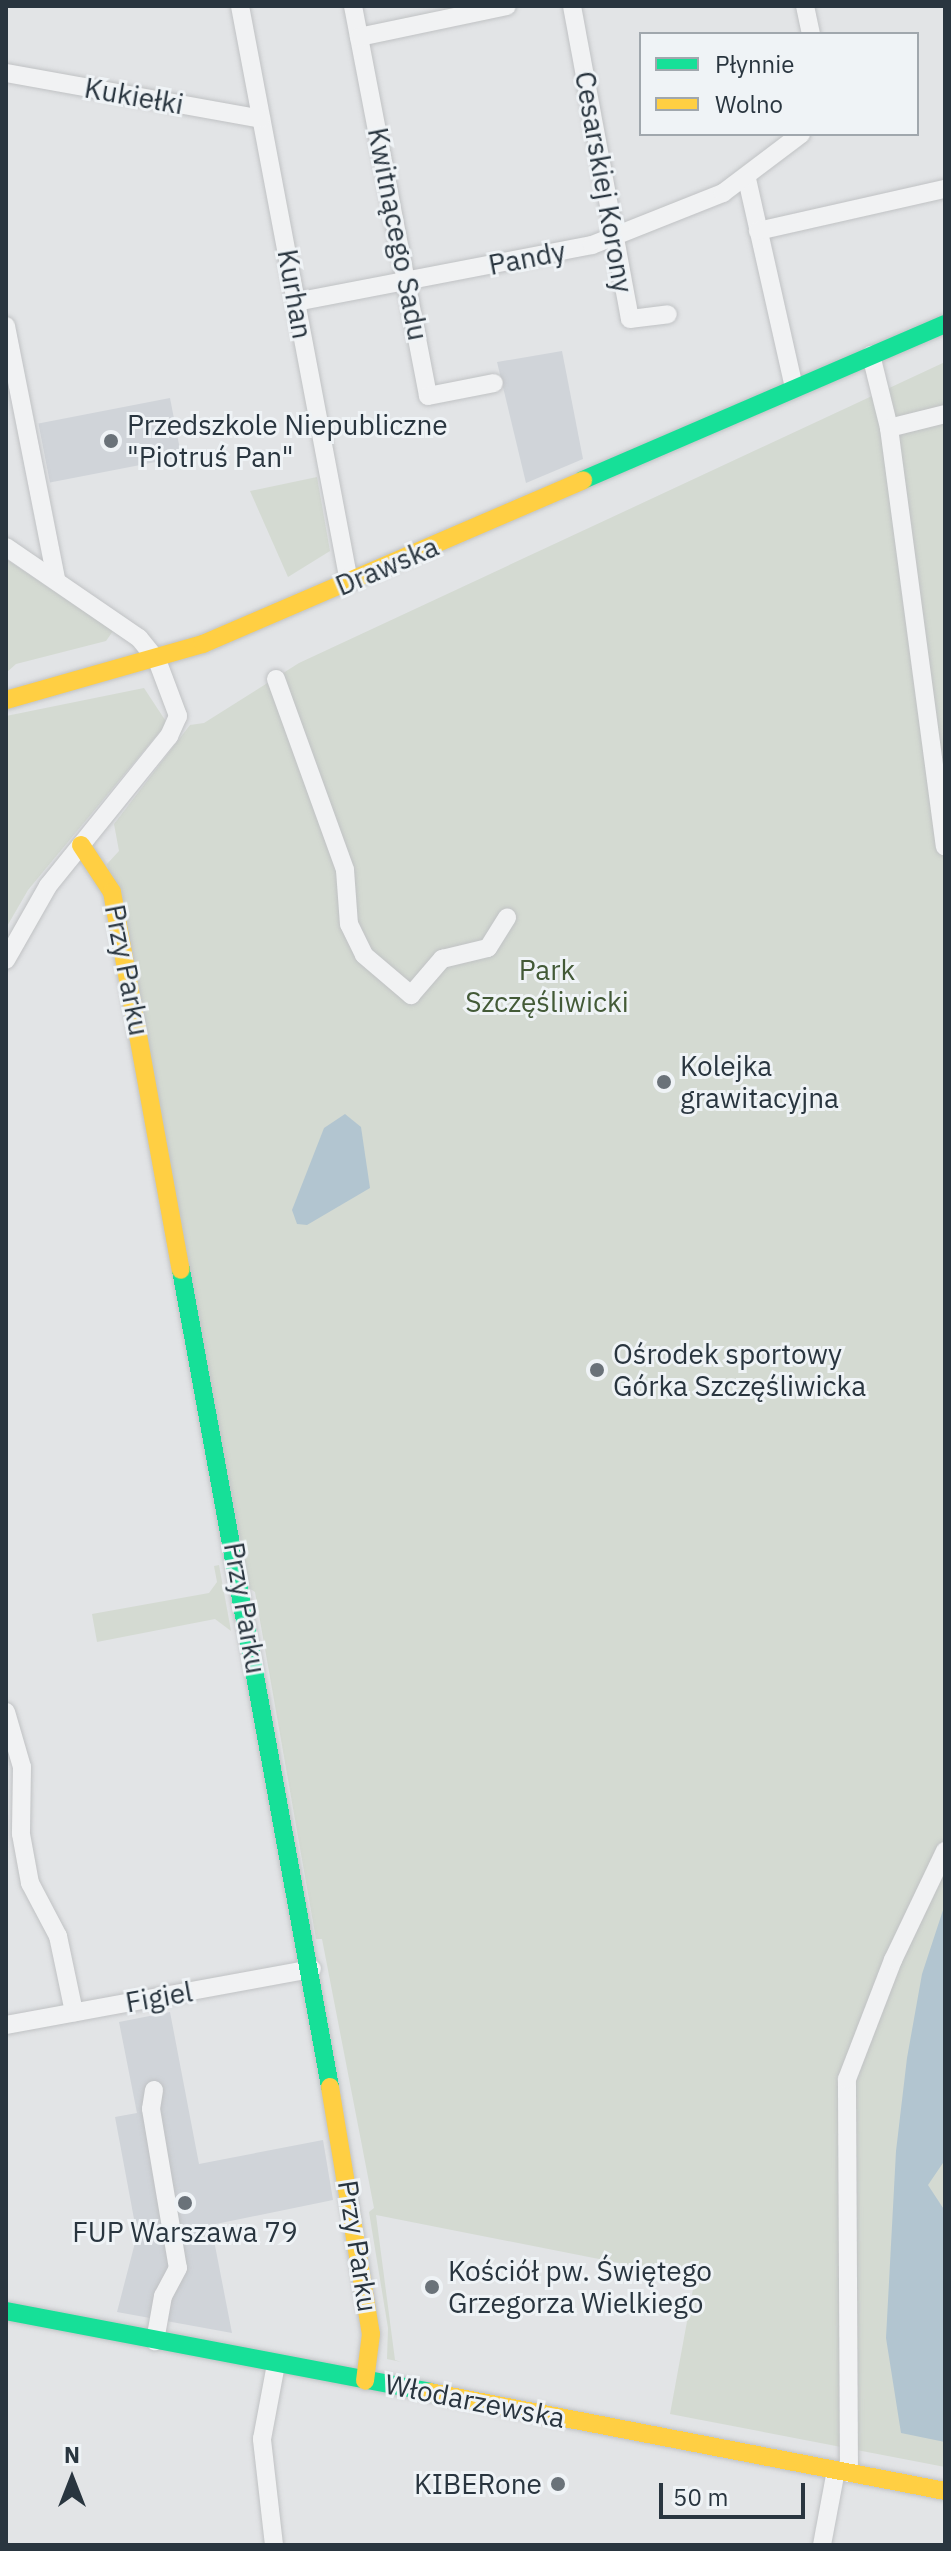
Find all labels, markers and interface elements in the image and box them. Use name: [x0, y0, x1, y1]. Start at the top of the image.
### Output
legend: [639, 32, 919, 136]
text: Płynnie: [715, 48, 794, 80]
street label: Cesarskiej Korony: [568, 69, 640, 295]
street label: Kukiełki: [82, 71, 186, 121]
text: Wolno: [715, 88, 783, 120]
street label: Kwitnącego Sadu: [361, 125, 435, 343]
street label: Pandy: [486, 234, 568, 282]
street label: Kurhan: [271, 247, 319, 341]
place label: Przedszkole Niepubliczne "Piotruś Pan": [127, 408, 448, 474]
marker: Przedszkole Niepubliczne "Piotruś Pan": [102, 432, 120, 450]
street label: Drawska: [331, 529, 443, 603]
street label: Przy Parku: [98, 902, 156, 1038]
park label: Park Szczęśliwicki: [465, 953, 629, 1019]
place label: Kolejka grawitacyjna: [680, 1049, 839, 1115]
marker: Kolejka grawitacyjna: [655, 1073, 673, 1091]
place label: Ośrodek sportowy Górka Szczęśliwicka: [613, 1337, 866, 1403]
marker: Ośrodek sportowy Górka Szczęśliwicka: [588, 1361, 606, 1379]
street label: Przy Parku: [217, 1540, 273, 1676]
street label: Figiel: [123, 1975, 195, 2019]
street label: Przy Parku: [331, 2178, 385, 2314]
marker: FUP Warszawa 79: [176, 2194, 194, 2212]
place label: FUP Warszawa 79: [72, 2215, 298, 2249]
place label: Kościół pw. Świętego Grzegorza Wielkiego: [448, 2254, 712, 2320]
marker: Kościół pw. Świętego Grzegorza Wielkiego: [423, 2278, 441, 2296]
street label: Włodarzewska: [382, 2367, 568, 2435]
north arrow: [32, 2439, 112, 2519]
text: N: [64, 2440, 80, 2469]
place label: KIBERone: [414, 2467, 542, 2501]
scale bar: [663, 2467, 809, 2517]
marker: KIBERone: [549, 2475, 567, 2493]
text: 50 m: [673, 2481, 728, 2513]

